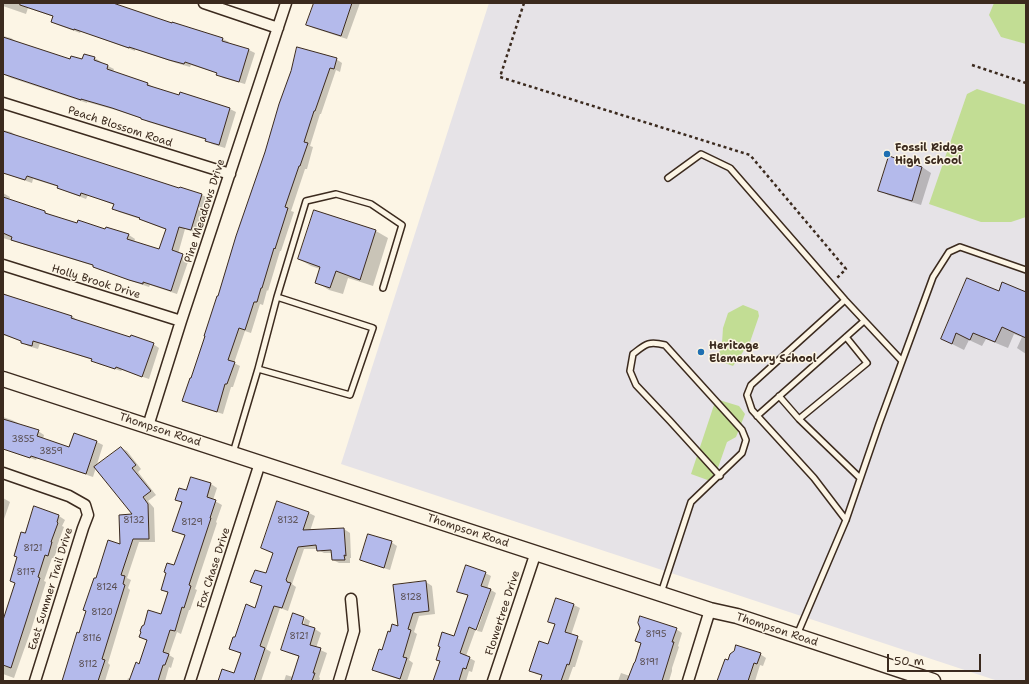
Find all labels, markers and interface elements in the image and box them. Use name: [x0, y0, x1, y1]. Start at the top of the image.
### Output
street label: Peach Blossom Road: [66, 104, 174, 150]
place label: Fossil Ridge High School: [895, 141, 964, 167]
marker: Fossil Ridge High School: [882, 149, 892, 159]
street label: Pine Meadows Drive: [182, 157, 228, 265]
street label: Holly Brook Drive: [50, 262, 142, 302]
place label: Heritage Elementary School: [709, 339, 817, 365]
marker: Heritage Elementary School: [696, 347, 706, 357]
street label: Thompson Road: [117, 411, 203, 449]
house number: 3855: [12, 435, 34, 445]
house number: 3859: [39, 447, 63, 457]
street label: Thompson Road: [425, 512, 511, 550]
house number: 8132: [123, 516, 145, 526]
house number: 8132: [277, 516, 299, 526]
house number: 8129: [181, 518, 203, 528]
street label: East Summer Trail Drive: [26, 526, 76, 652]
street label: Fox Chase Drive: [195, 526, 233, 610]
house number: 8121: [24, 544, 42, 554]
house number: 8117: [17, 568, 35, 578]
street label: Flowertree Drive: [483, 569, 523, 657]
house number: 8124: [96, 583, 118, 593]
house number: 8128: [400, 593, 422, 603]
house number: 8120: [91, 608, 113, 618]
street label: Thompson Road: [734, 611, 820, 649]
house number: 8195: [645, 630, 667, 640]
house number: 8121: [290, 632, 308, 642]
house number: 8116: [82, 634, 102, 644]
scale bar: [889, 646, 983, 672]
text: 50 m: [894, 653, 924, 669]
house number: 8191: [639, 658, 659, 668]
house number: 8112: [79, 660, 97, 670]

